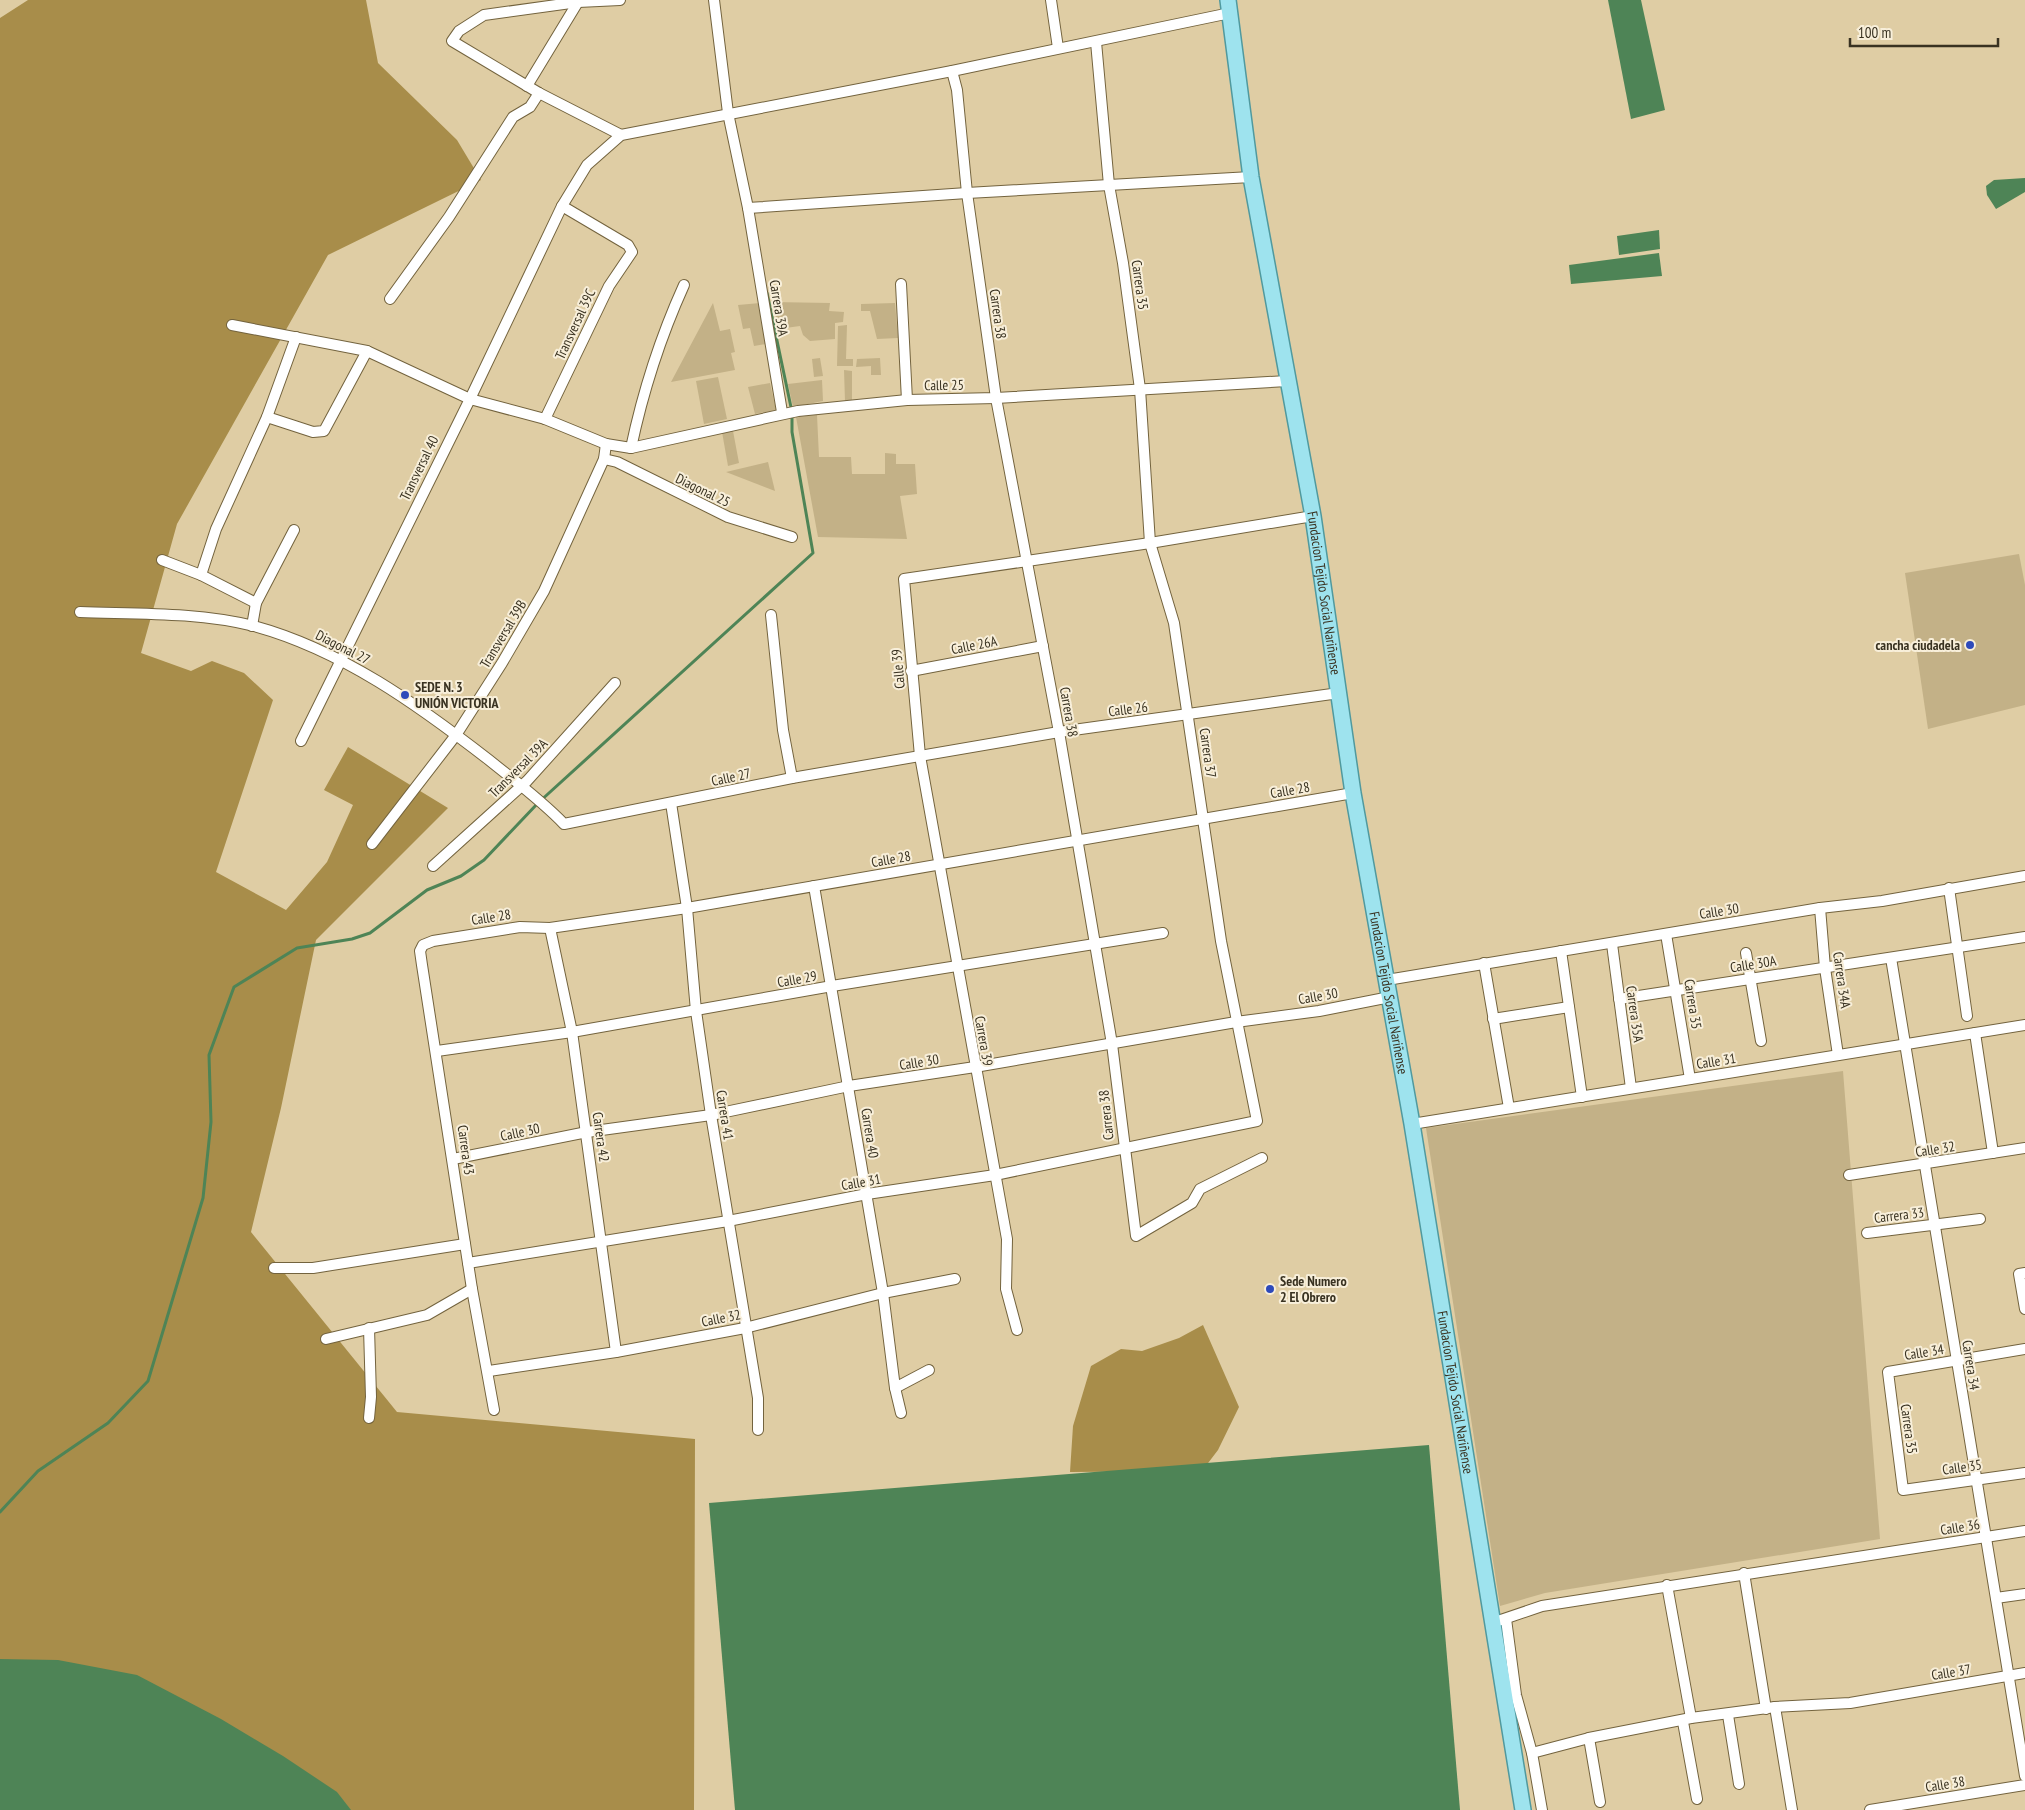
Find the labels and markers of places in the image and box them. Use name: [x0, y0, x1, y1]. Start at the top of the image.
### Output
place label: cancha ciudadela: [1875, 636, 1960, 654]
marker: cancha ciudadela: [1964, 639, 1976, 651]
place label: SEDE N. 3 UNIÓN VICTORIA: [415, 678, 499, 712]
marker: SEDE N. 3 UNIÓN VICTORIA: [399, 689, 411, 701]
place label: Sede Numero 2 El Obrero: [1280, 1272, 1347, 1306]
marker: Sede Numero 2 El Obrero: [1264, 1283, 1276, 1295]

